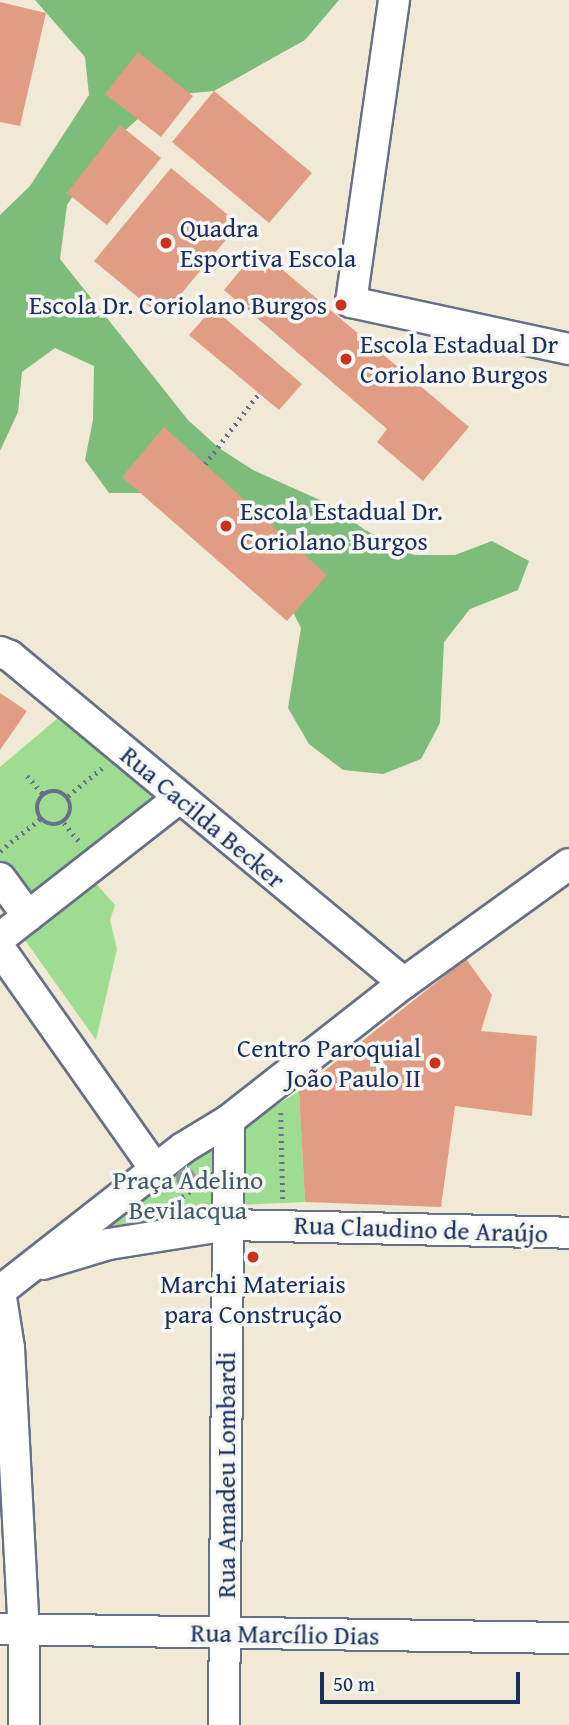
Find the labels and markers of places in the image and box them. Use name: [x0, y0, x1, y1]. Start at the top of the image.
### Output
place label: Quadra Esportiva Escola: [180, 212, 356, 274]
marker: Quadra Esportiva Escola: [158, 235, 174, 251]
place label: Escola Dr. Coriolano Burgos: [29, 289, 327, 321]
marker: Escola Dr. Coriolano Burgos: [333, 297, 349, 313]
place label: Escola Estadual Dr Coriolano Burgos: [360, 328, 558, 390]
marker: Escola Estadual Dr Coriolano Burgos: [338, 351, 354, 367]
place label: Escola Estadual Dr. Coriolano Burgos: [240, 495, 443, 556]
marker: Escola Estadual Dr. Coriolano Burgos: [218, 518, 234, 534]
place label: Centro Paroquial João Paulo II: [237, 1032, 421, 1094]
marker: Centro Paroquial João Paulo II: [427, 1055, 443, 1071]
marker: Marchi Materiais para Construção: [245, 1249, 261, 1265]
place label: Marchi Materiais para Construção: [160, 1268, 346, 1330]

